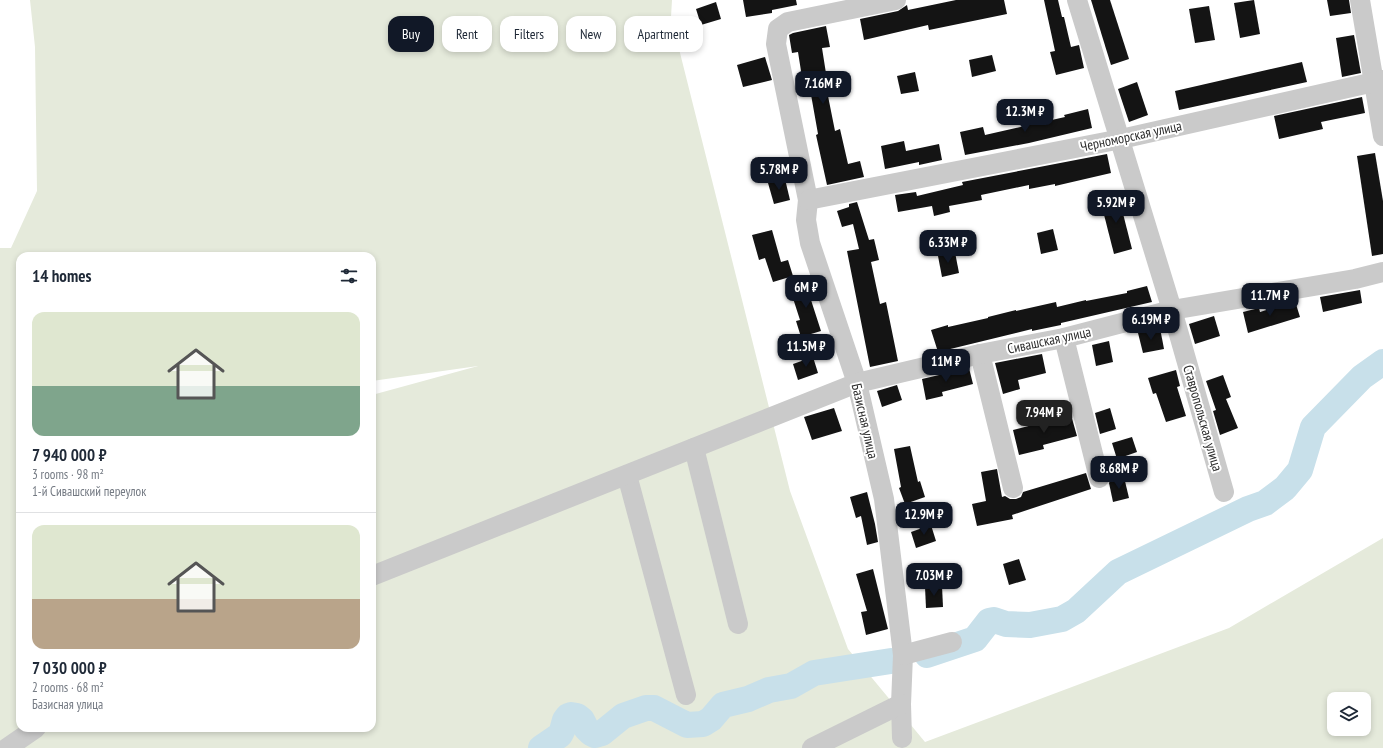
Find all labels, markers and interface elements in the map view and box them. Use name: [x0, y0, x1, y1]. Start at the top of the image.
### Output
chip: Buy: [388, 16, 434, 52]
chip: Rent: [442, 16, 492, 52]
chip: Filters: [500, 16, 558, 52]
chip: New: [566, 16, 616, 52]
chip: Apartment: [624, 16, 703, 52]
pin: 7.16M ₽: [786, 71, 860, 105]
text: 7.16M ₽: [804, 75, 842, 92]
pin: 12.3M ₽: [988, 99, 1062, 133]
text: 12.3M ₽: [1006, 103, 1044, 120]
street label: Черноморская улица: [1079, 116, 1183, 156]
pin: 5.78M ₽: [742, 157, 816, 191]
text: 5.78M ₽: [760, 161, 798, 178]
pin: 5.92M ₽: [1079, 190, 1153, 224]
text: 5.92M ₽: [1097, 194, 1135, 211]
pin: 6.33M ₽: [911, 230, 985, 264]
text: 6.33M ₽: [929, 234, 967, 251]
text: 14 homes: [32, 265, 91, 287]
icon: filters: [338, 265, 360, 287]
pin: 6M ₽: [782, 275, 830, 309]
text: 6M ₽: [794, 279, 818, 296]
pin: 11.7M ₽: [1233, 283, 1307, 317]
text: 11.7M ₽: [1251, 287, 1289, 304]
pin: 6.19M ₽: [1114, 307, 1188, 341]
text: 6.19M ₽: [1132, 311, 1170, 328]
street label: Сивашская улица: [1005, 322, 1093, 358]
pin: 11.5M ₽: [769, 334, 843, 368]
icon: home: [160, 338, 232, 410]
text: 11.5M ₽: [787, 338, 825, 355]
pin: 11M ₽: [918, 349, 974, 383]
text: 11M ₽: [931, 353, 961, 370]
street label: Ставропольская улица: [1179, 363, 1227, 473]
street label: Базисная улица: [848, 382, 882, 460]
pin: 7.94M ₽: [1007, 400, 1081, 434]
text: 7.94M ₽: [1025, 404, 1063, 421]
text: 7 940 000 ₽: [32, 444, 107, 466]
pin: 8.68M ₽: [1082, 456, 1156, 490]
text: 8.68M ₽: [1100, 460, 1138, 477]
text: 3 rooms · 98 m²: [32, 466, 104, 483]
text: 1-й Сивашский переулок: [32, 483, 146, 500]
pin: 12.9M ₽: [887, 502, 961, 536]
text: 12.9M ₽: [905, 506, 943, 523]
icon: home: [160, 551, 232, 623]
pin: 7.03M ₽: [897, 563, 971, 597]
text: 7.03M ₽: [915, 567, 953, 584]
text: 7 030 000 ₽: [32, 657, 107, 679]
text: 2 rooms · 68 m²: [32, 679, 104, 696]
map controls: [1327, 692, 1371, 736]
button: layers: [1327, 692, 1371, 736]
text: Базисная улица: [32, 696, 103, 713]

